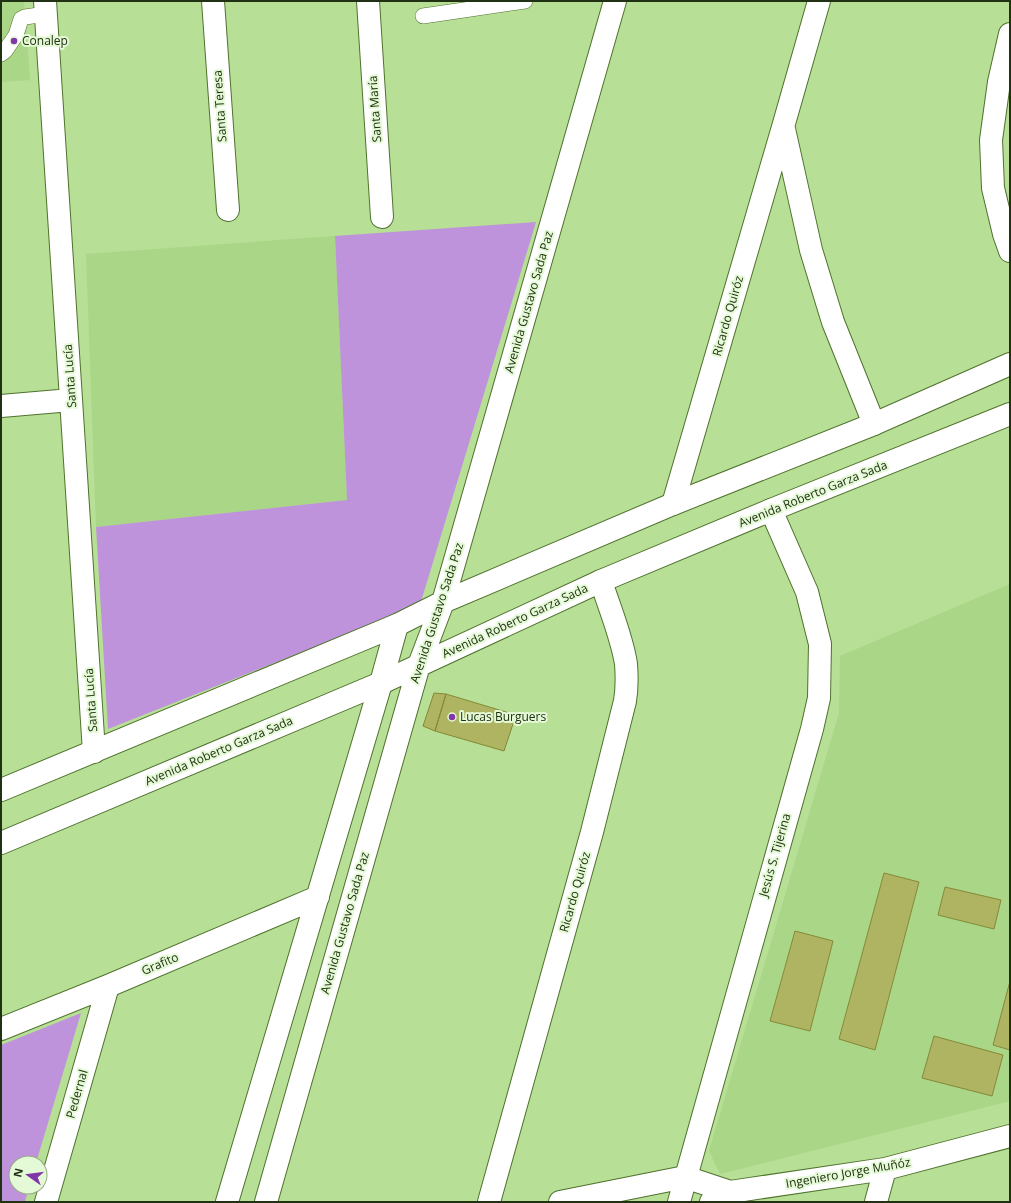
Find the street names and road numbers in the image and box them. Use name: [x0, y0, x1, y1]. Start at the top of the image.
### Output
street label: Santa Teresa: [209, 70, 230, 143]
street label: Santa María: [364, 75, 385, 143]
street label: Avenida Gustavo Sada Paz: [500, 229, 557, 375]
street label: Ricardo Quiróz: [708, 273, 747, 358]
street label: Santa Lucía: [59, 344, 80, 408]
street label: Avenida Roberto Garza Sada: [736, 456, 890, 531]
street label: Avenida Gustavo Sada Paz: [406, 540, 467, 685]
street label: Avenida Roberto Garza Sada: [439, 579, 590, 662]
street label: Santa Lucía: [80, 668, 101, 732]
street label: Avenida Roberto Garza Sada: [142, 712, 295, 789]
street label: Jesús S. Tijerina: [754, 811, 795, 900]
street label: Ricardo Quiróz: [555, 849, 594, 934]
street label: Avenida Gustavo Sada Paz: [316, 850, 373, 996]
street label: Grafito: [139, 948, 181, 979]
street label: Pedernal: [61, 1067, 92, 1120]
street label: Ingeniero Jorge Muñóz: [784, 1153, 912, 1192]

